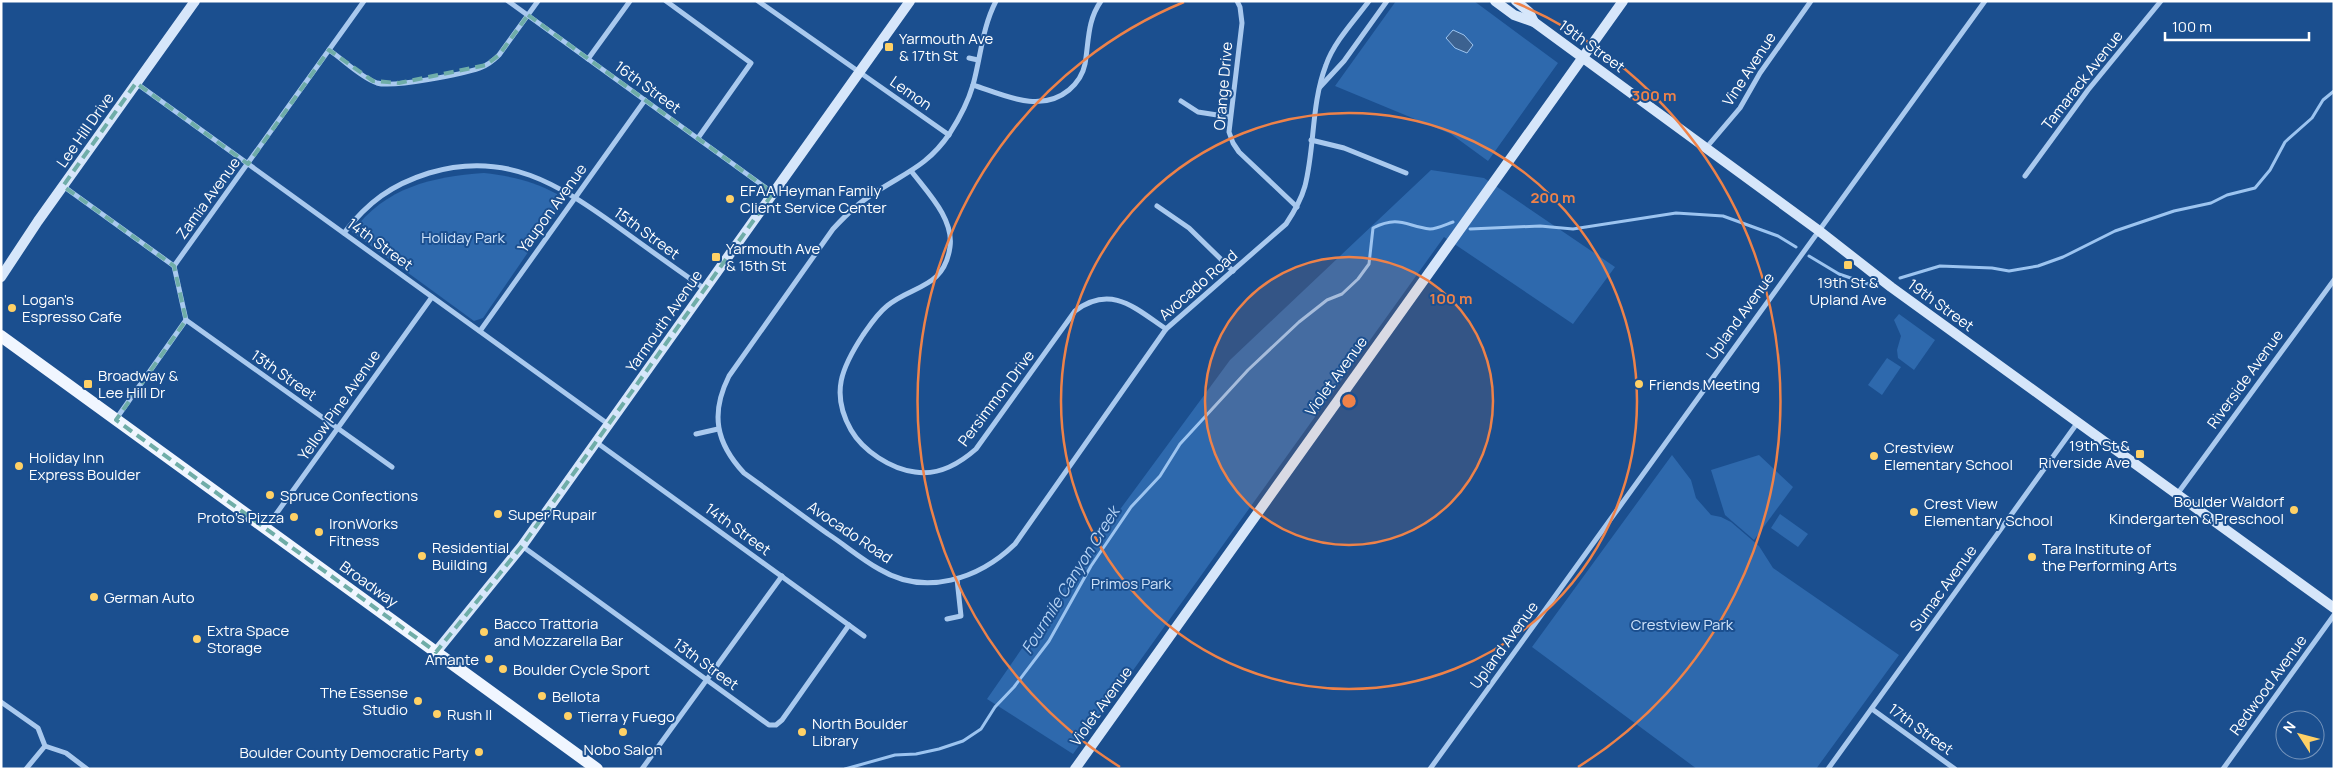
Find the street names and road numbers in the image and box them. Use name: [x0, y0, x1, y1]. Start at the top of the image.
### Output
street label: 19th Street: [1555, 15, 1629, 77]
street label: Tamarack Avenue: [2037, 26, 2128, 134]
street label: Vine Avenue: [1717, 28, 1781, 110]
street label: Orange Drive: [1209, 41, 1237, 131]
street label: 16th Street: [611, 56, 685, 118]
street label: Lemon: [886, 71, 936, 115]
street label: Lee Hill Drive: [51, 88, 119, 172]
street label: Zamia Avenue: [171, 153, 245, 243]
street label: Yaupon Avenue: [513, 159, 592, 257]
street label: 15th Street: [610, 202, 684, 264]
street label: 14th Street: [343, 213, 417, 275]
street label: Avocado Road: [1154, 245, 1242, 325]
street label: Yarmouth Avenue: [621, 265, 707, 376]
street label: Upland Avenue: [1701, 268, 1779, 364]
street label: 19th Street: [1904, 274, 1978, 336]
street label: Riverside Avenue: [2202, 325, 2288, 433]
street label: Violet Avenue: [1300, 332, 1372, 420]
street label: 13th Street: [247, 345, 321, 405]
street label: Yellow Pine Avenue: [293, 345, 385, 464]
street label: Persimmon Drive: [953, 345, 1039, 450]
street label: Avocado Road: [804, 496, 896, 568]
street label: 14th Street: [701, 498, 775, 560]
street label: Sumac Avenue: [1905, 540, 1982, 635]
street label: Broadway: [336, 556, 403, 612]
street label: Upland Avenue: [1465, 597, 1543, 693]
street label: Redwood Avenue: [2224, 630, 2312, 739]
street label: 13th Street: [669, 633, 743, 695]
street label: Violet Avenue: [1065, 662, 1137, 750]
street label: 17th Street: [1884, 698, 1958, 760]

